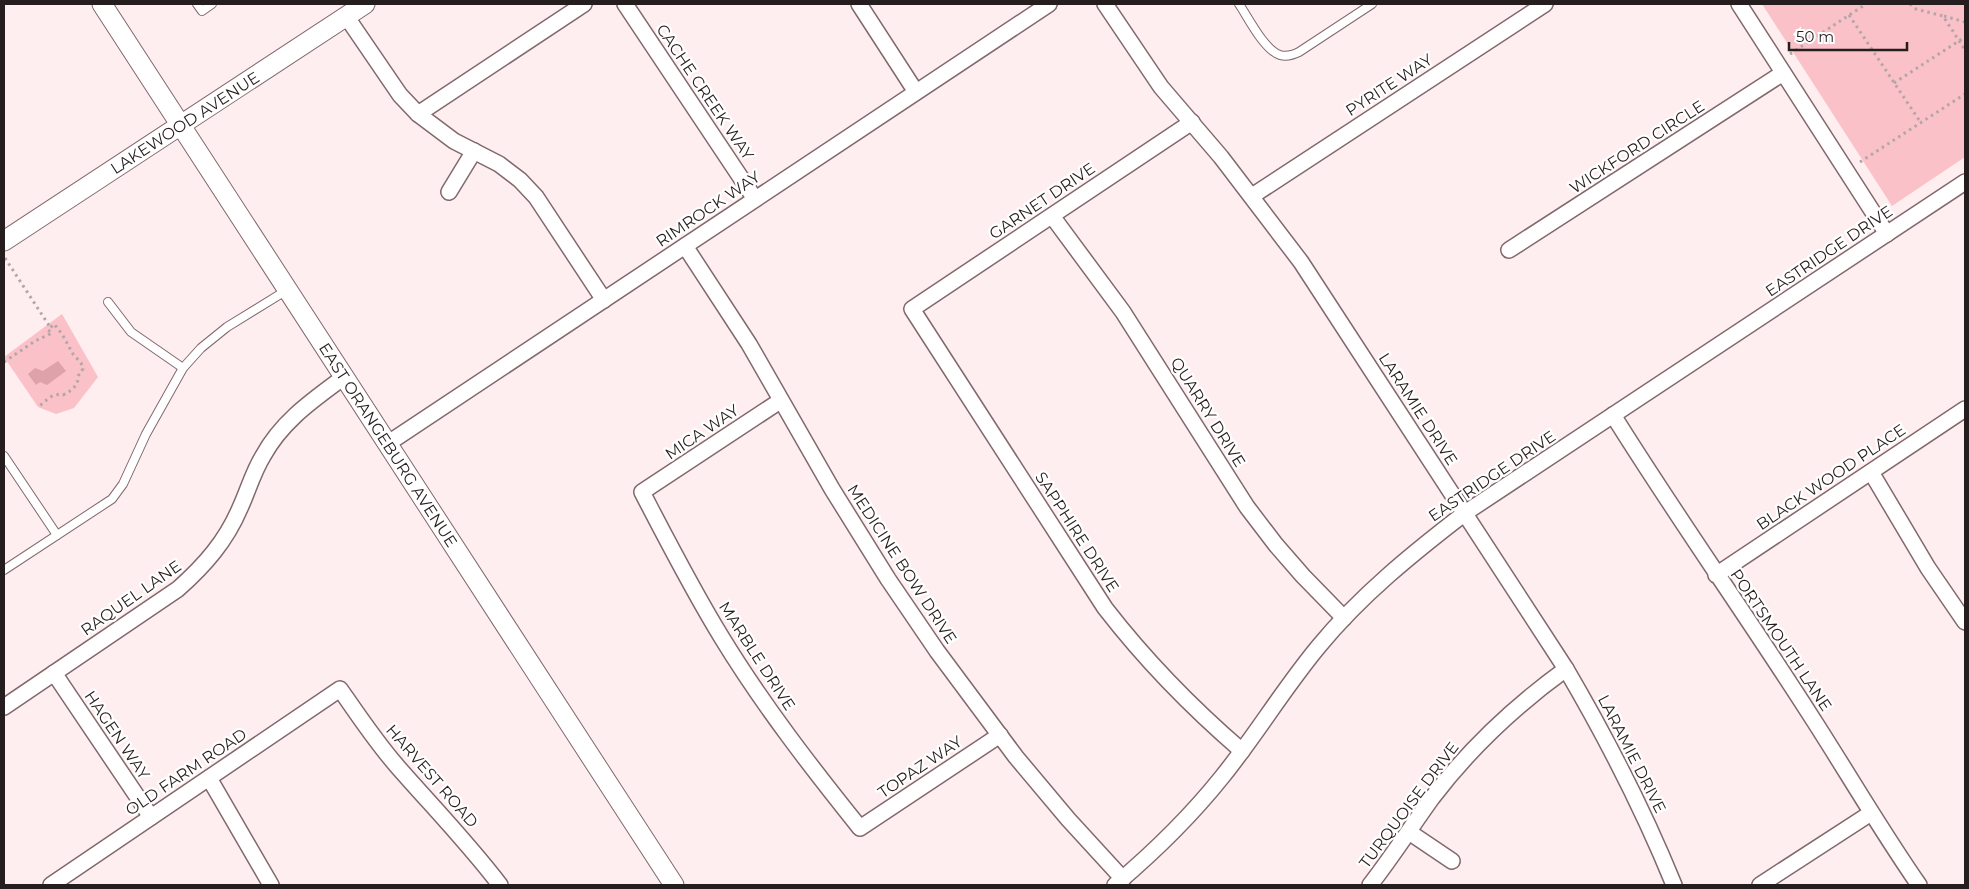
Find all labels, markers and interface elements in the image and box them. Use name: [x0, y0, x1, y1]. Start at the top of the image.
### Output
scale bar: [1789, 20, 1906, 52]
street label: CACHE CREEK WAY: [653, 21, 758, 164]
text: 50 m: [1796, 27, 1834, 46]
street label: PYRITE WAY: [1342, 49, 1437, 120]
street label: LAKEWOOD AVENUE: [107, 68, 263, 178]
street label: WICKFORD CIRCLE: [1566, 96, 1708, 198]
street label: GARNET DRIVE: [985, 159, 1099, 243]
street label: RIMROCK WAY: [652, 167, 764, 251]
street label: EASTRIDGE DRIVE: [1762, 201, 1896, 301]
street label: EAST ORANGEBURG AVENUE: [315, 339, 461, 551]
street label: LARAMIE DRIVE: [1375, 349, 1461, 469]
street label: QUARRY DRIVE: [1167, 354, 1249, 470]
street label: MICA WAY: [661, 400, 743, 464]
street label: BLACK WOOD PLACE: [1753, 420, 1909, 534]
street label: EASTRIDGE DRIVE: [1425, 426, 1559, 526]
street label: SAPPHIRE DRIVE: [1031, 468, 1123, 596]
street label: MEDICINE BOW DRIVE: [843, 481, 961, 647]
street label: RAQUEL LANE: [77, 556, 185, 640]
street label: PORTSMOUTH LANE: [1726, 565, 1836, 715]
street label: MARBLE DRIVE: [715, 598, 799, 714]
street label: HAGEN WAY: [80, 687, 154, 784]
street label: LARAMIE DRIVE: [1594, 692, 1670, 816]
street label: HARVEST ROAD: [382, 721, 482, 831]
street label: OLD FARM ROAD: [122, 724, 250, 820]
street label: TOPAZ WAY: [874, 731, 966, 802]
street label: TURQUOISE DRIVE: [1355, 738, 1463, 872]

